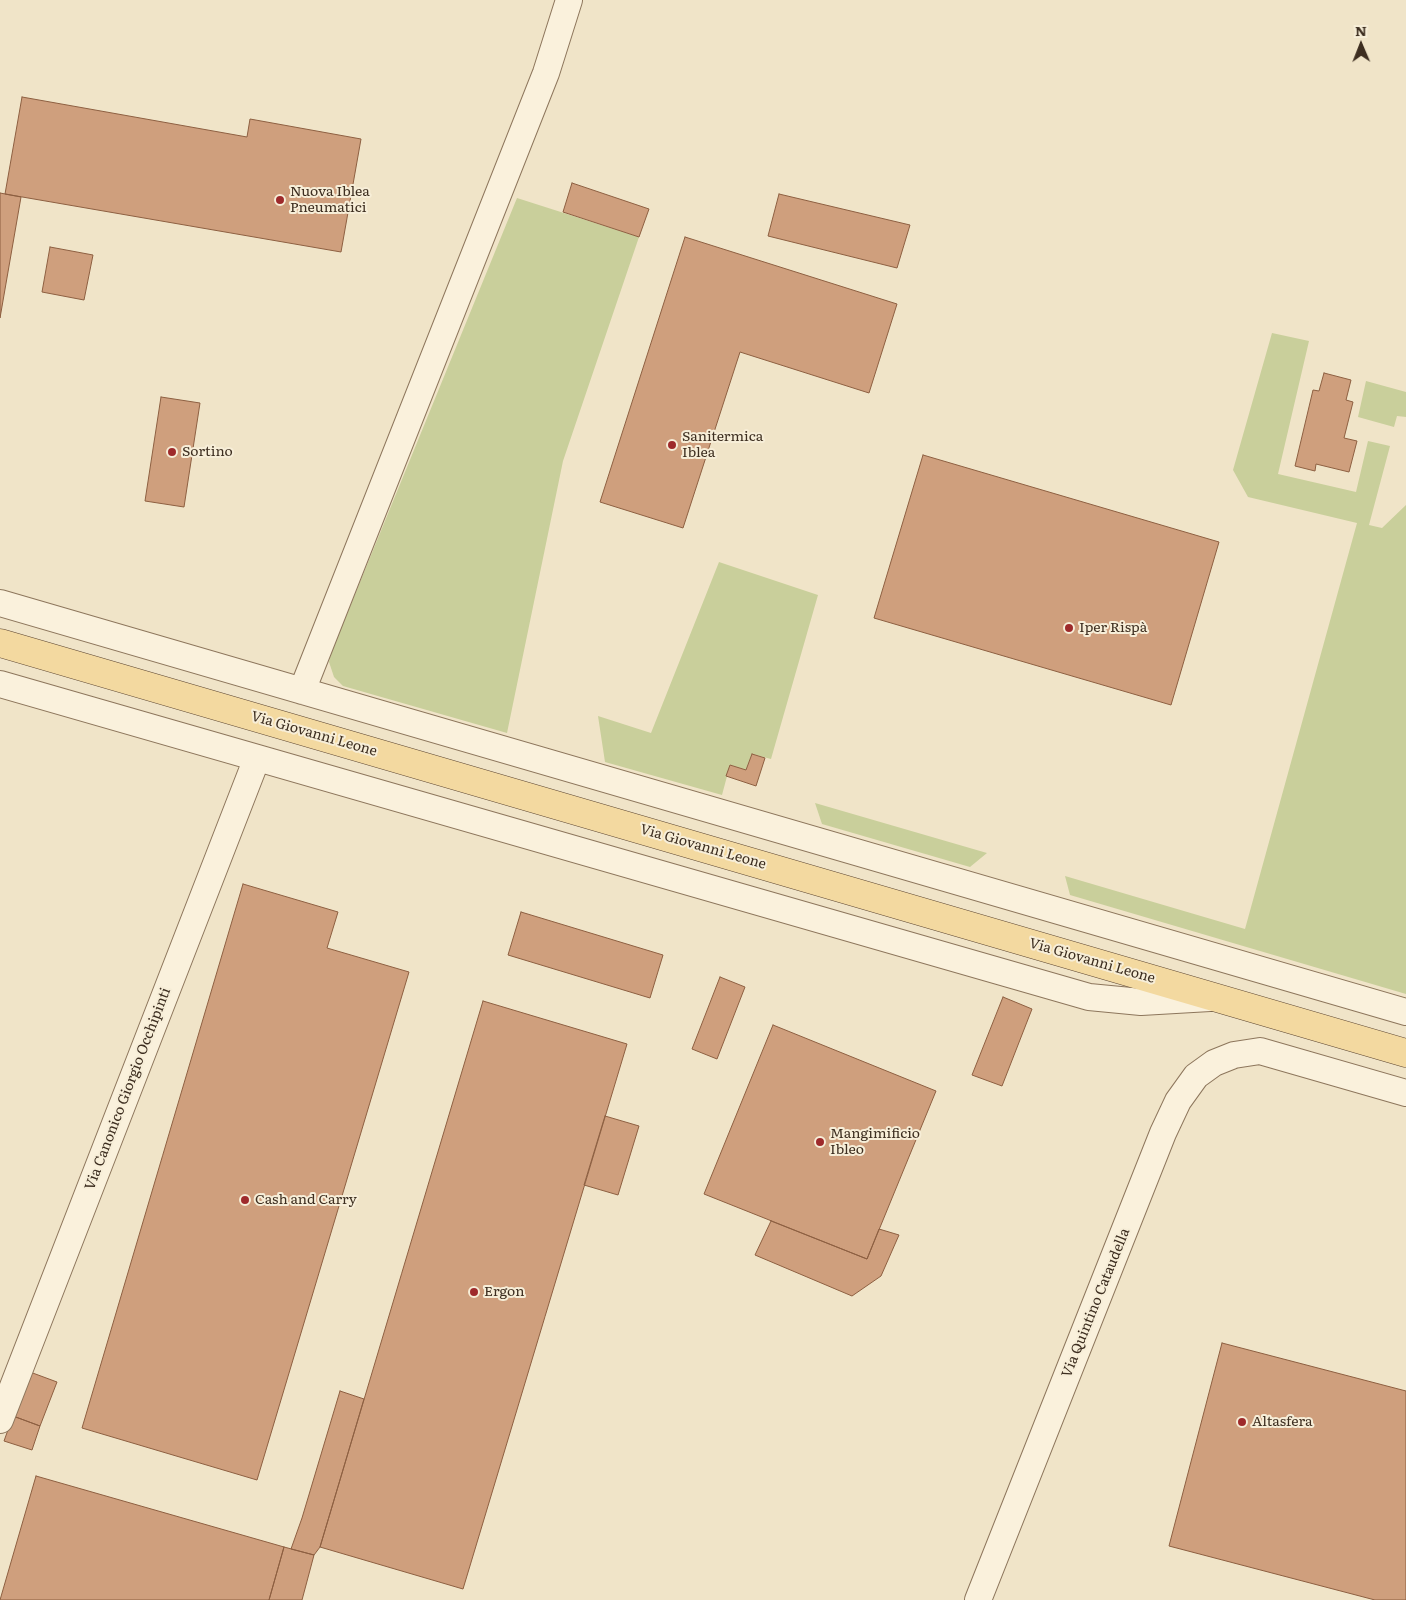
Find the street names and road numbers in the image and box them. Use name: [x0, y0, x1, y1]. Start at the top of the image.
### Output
street label: Via Giovanni Leone: [249, 708, 379, 760]
street label: Via Giovanni Leone: [638, 821, 768, 873]
street label: Via Giovanni Leone: [1027, 935, 1157, 987]
street label: Via Canonico Giorgio Occhipinti: [82, 985, 174, 1193]
street label: Via Quintino Cataudella: [1058, 1226, 1134, 1380]

